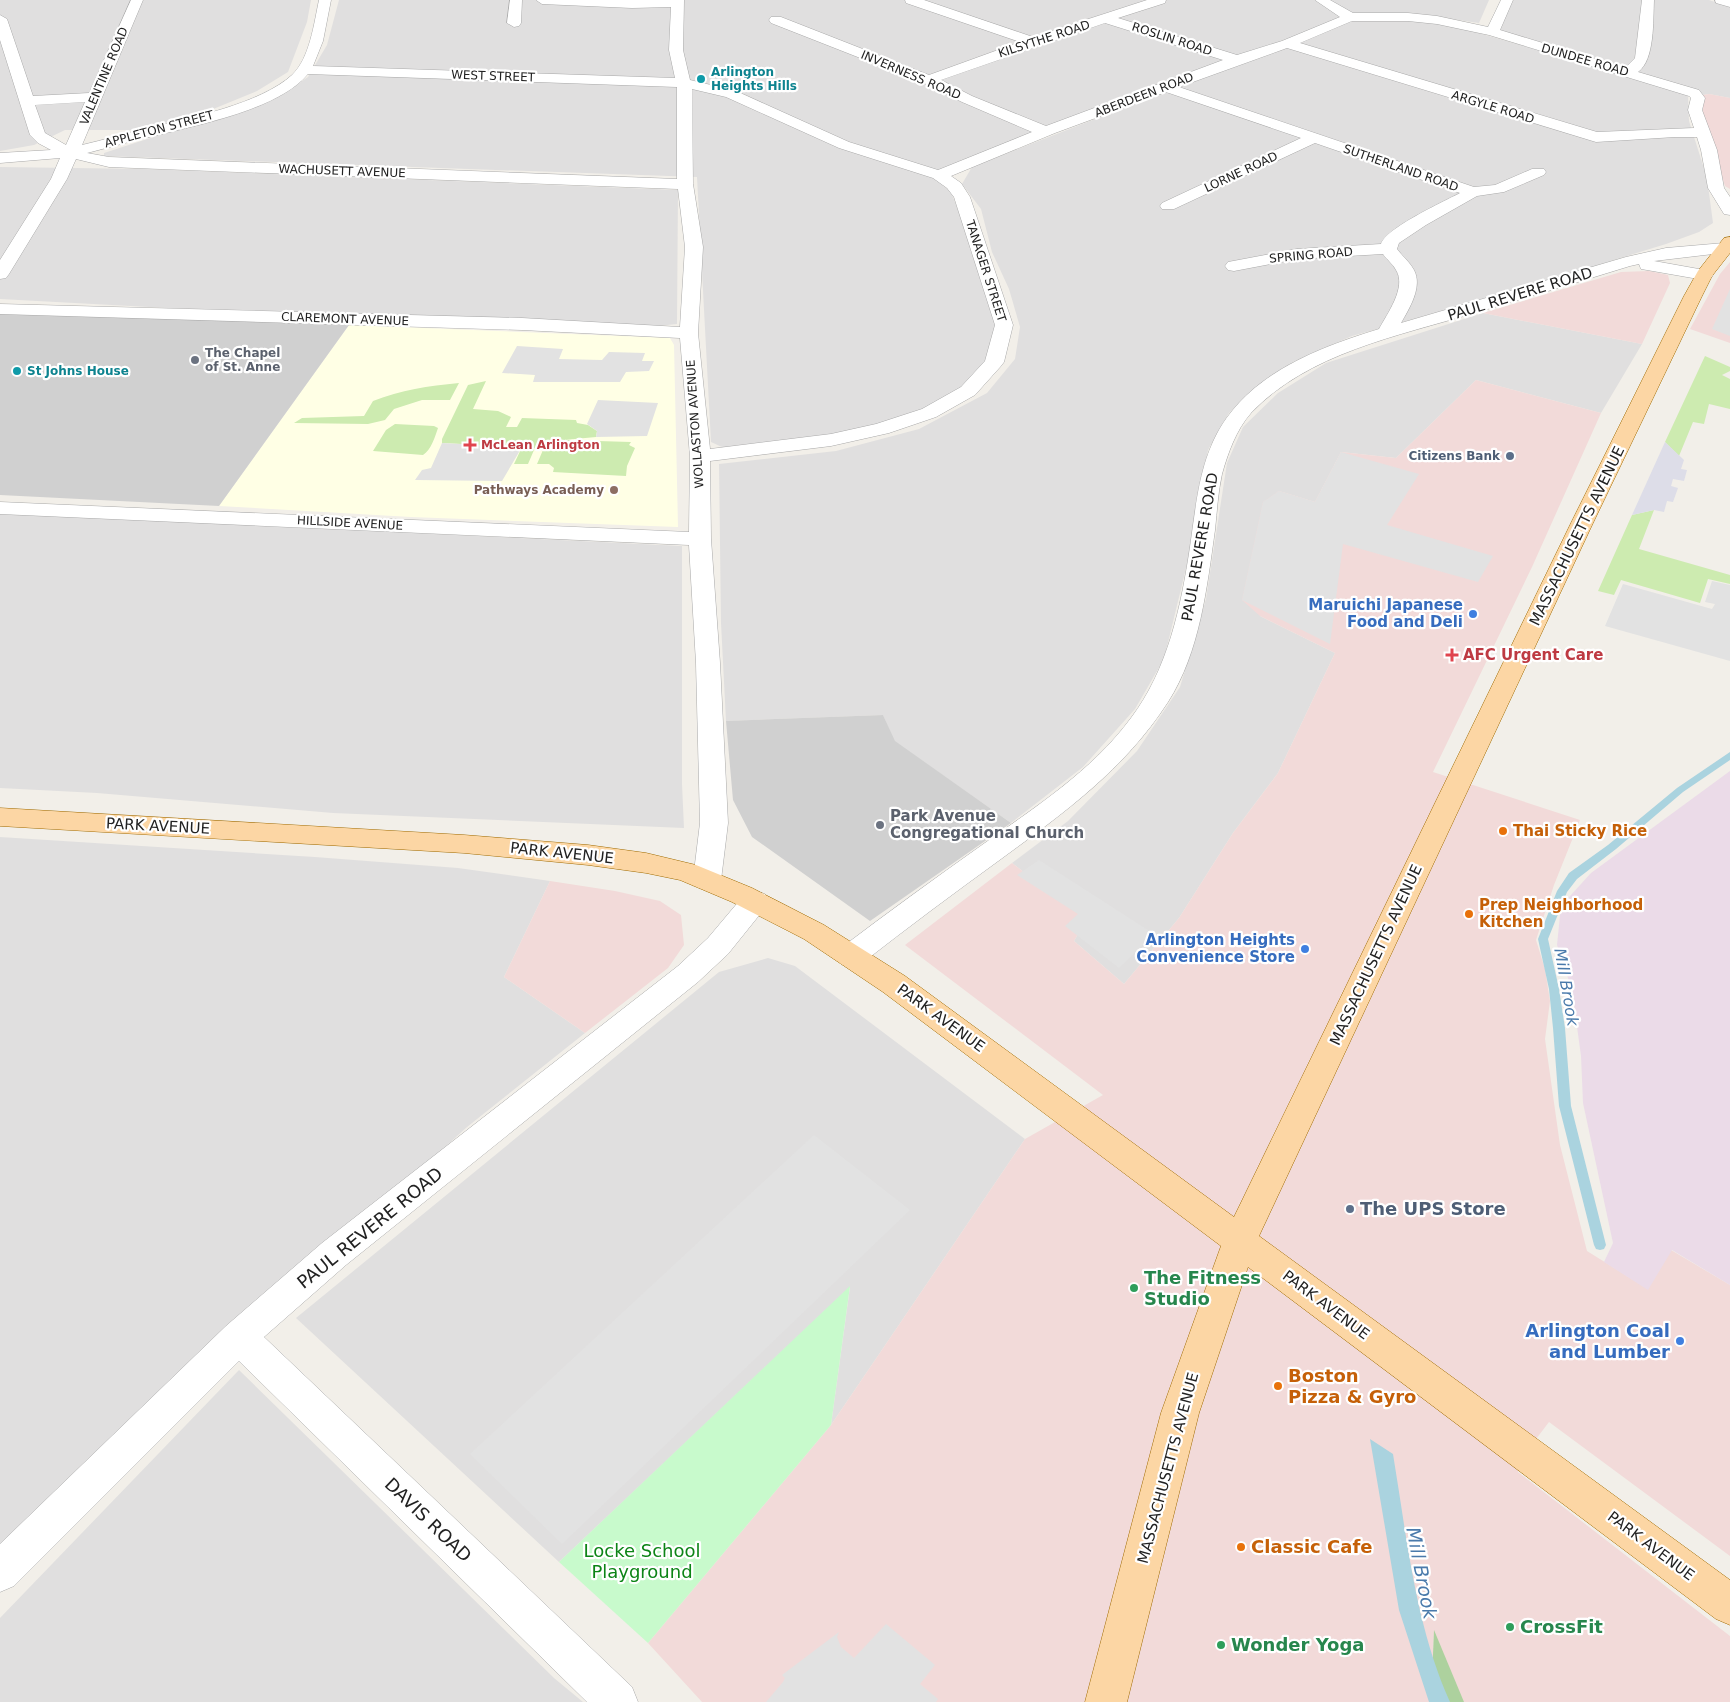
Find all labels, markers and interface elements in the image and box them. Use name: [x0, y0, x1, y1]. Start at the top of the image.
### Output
street label: KILSYTHE ROAD: [996, 18, 1092, 60]
street label: ROSLIN ROAD: [1130, 19, 1214, 59]
street label: VALENTINE ROAD: [77, 25, 131, 127]
street label: DUNDEE ROAD: [1540, 41, 1630, 79]
street label: INVERNESS ROAD: [859, 48, 963, 102]
place label: Arlington Heights Hills: [711, 65, 797, 93]
street label: WEST STREET: [451, 68, 536, 84]
street label: ABERDEEN ROAD: [1093, 70, 1195, 120]
marker: Arlington Heights Hills: [695, 73, 707, 85]
street label: ARGYLE ROAD: [1450, 88, 1536, 126]
street label: APPLETON STREET: [103, 108, 216, 150]
street label: SUTHERLAND ROAD: [1342, 142, 1460, 194]
street label: LORNE ROAD: [1202, 149, 1280, 195]
street label: WACHUSETT AVENUE: [278, 162, 406, 180]
street label: TANAGER STREET: [963, 217, 1009, 324]
street label: SPRING ROAD: [1269, 244, 1353, 266]
street label: PAUL REVERE ROAD: [1445, 263, 1595, 325]
street label: CLAREMONT AVENUE: [281, 310, 409, 328]
place label: The Chapel of St. Anne: [205, 346, 280, 374]
marker: The Chapel of St. Anne: [189, 354, 201, 366]
street label: WOLLASTON AVENUE: [684, 359, 706, 489]
place label: St Johns House: [27, 364, 129, 378]
marker: St Johns House: [11, 365, 23, 377]
marker: McLean Arlington: [463, 438, 477, 452]
place label: McLean Arlington: [481, 438, 600, 452]
street label: MASSACHUSETTS AVENUE: [1526, 443, 1628, 629]
place label: Citizens Bank: [1408, 449, 1501, 463]
marker: Citizens Bank: [1504, 450, 1516, 462]
street label: PAUL REVERE ROAD: [1178, 471, 1222, 623]
place label: Pathways Academy: [474, 483, 604, 497]
marker: Pathways Academy: [608, 484, 620, 496]
street label: HILLSIDE AVENUE: [297, 513, 403, 533]
place label: Maruichi Japanese Food and Deli: [1308, 596, 1463, 631]
marker: Maruichi Japanese Food and Deli: [1467, 608, 1479, 620]
place label: AFC Urgent Care: [1463, 646, 1603, 664]
marker: AFC Urgent Care: [1445, 648, 1459, 662]
place label: Park Avenue Congregational Church: [890, 807, 1084, 842]
street label: PARK AVENUE: [106, 814, 210, 838]
marker: Park Avenue Congregational Church: [874, 819, 886, 831]
place label: Thai Sticky Rice: [1513, 822, 1647, 840]
marker: Thai Sticky Rice: [1497, 825, 1509, 837]
street label: PARK AVENUE: [509, 839, 615, 867]
street label: MASSACHUSETTS AVENUE: [1326, 862, 1426, 1048]
place label: Prep Neighborhood Kitchen: [1479, 896, 1643, 931]
marker: Prep Neighborhood Kitchen: [1463, 908, 1475, 920]
place label: Arlington Heights Convenience Store: [1136, 931, 1295, 966]
marker: Arlington Heights Convenience Store: [1299, 943, 1311, 955]
water label: Mill Brook: [1550, 947, 1583, 1028]
street label: PARK AVENUE: [894, 980, 988, 1056]
street label: PAUL REVERE ROAD: [293, 1163, 446, 1293]
place label: The UPS Store: [1360, 1198, 1506, 1219]
marker: The UPS Store: [1344, 1203, 1356, 1215]
street label: PARK AVENUE: [1279, 1266, 1373, 1344]
place label: The Fitness Studio: [1144, 1267, 1261, 1309]
marker: The Fitness Studio: [1128, 1282, 1140, 1294]
place label: Arlington Coal and Lumber: [1525, 1320, 1670, 1362]
marker: Arlington Coal and Lumber: [1674, 1335, 1686, 1347]
place label: Boston Pizza & Gyro: [1288, 1365, 1416, 1407]
street label: MASSACHUSETTS AVENUE: [1134, 1370, 1202, 1566]
marker: Boston Pizza & Gyro: [1272, 1380, 1284, 1392]
street label: DAVIS ROAD: [381, 1473, 476, 1566]
street label: PARK AVENUE: [1604, 1507, 1698, 1585]
water label: Mill Brook: [1402, 1525, 1442, 1622]
place label: Classic Cafe: [1251, 1536, 1372, 1557]
park label: Locke School Playground: [584, 1540, 700, 1582]
marker: Classic Cafe: [1235, 1541, 1247, 1553]
place label: CrossFit: [1520, 1616, 1603, 1637]
marker: CrossFit: [1504, 1621, 1516, 1633]
place label: Wonder Yoga: [1231, 1634, 1364, 1655]
marker: Wonder Yoga: [1215, 1639, 1227, 1651]

